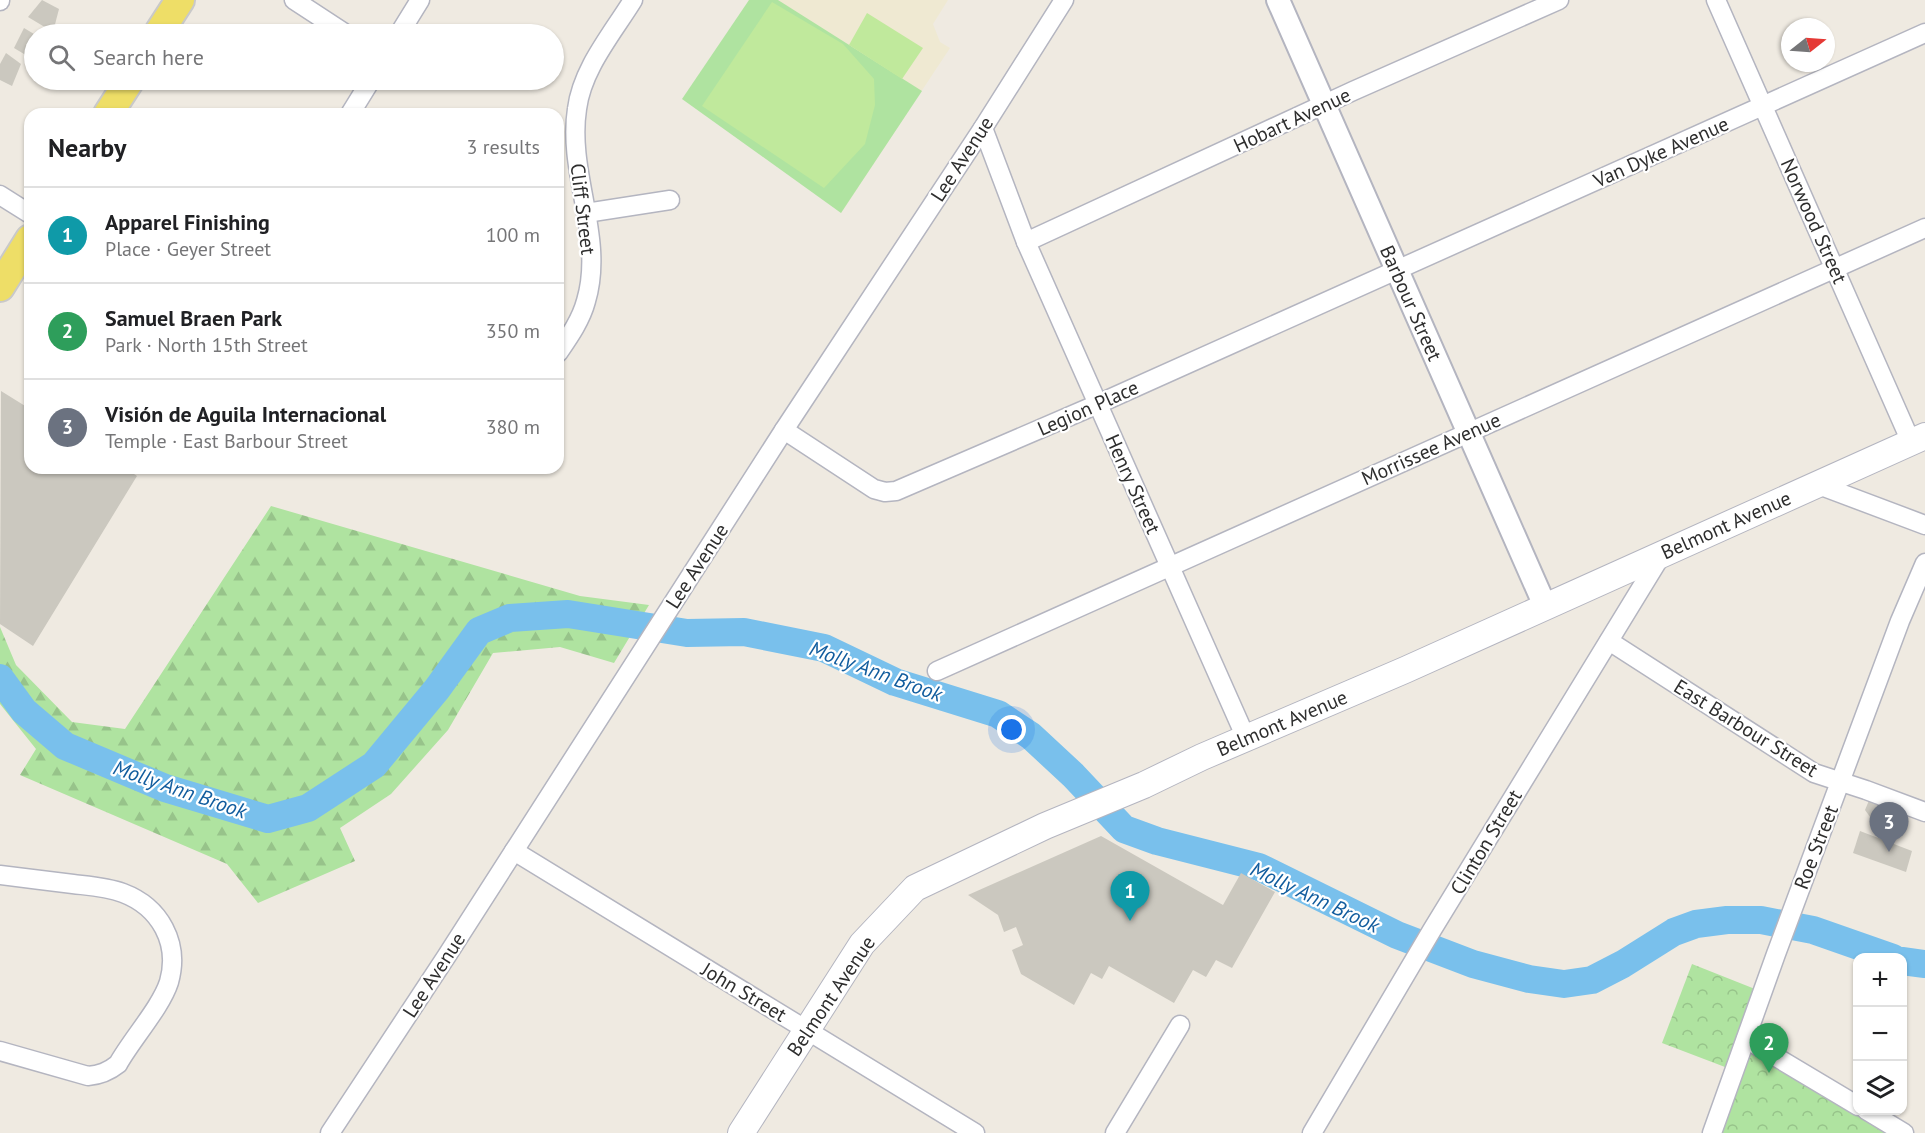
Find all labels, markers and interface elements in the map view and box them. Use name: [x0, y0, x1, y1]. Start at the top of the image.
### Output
north arrow: [1781, 18, 1835, 72]
search box: [24, 24, 564, 90]
icon: search: [45, 41, 78, 74]
text: Search here: [93, 43, 204, 71]
street label: Hobart Avenue: [1229, 82, 1355, 158]
street label: Lee Avenue: [925, 111, 999, 207]
street label: Van Dyke Avenue: [1588, 111, 1733, 194]
text: Nearby: [48, 131, 126, 164]
text: 3 results: [467, 134, 540, 160]
street label: Norwood Street: [1775, 154, 1853, 288]
street label: Cliff Street: [565, 162, 602, 256]
text: Apparel Finishing: [105, 208, 270, 236]
text: 1: [62, 222, 73, 248]
text: 100 m: [486, 222, 540, 248]
text: Place · Geyer Street: [105, 236, 271, 262]
street label: Barbour Street: [1374, 241, 1448, 365]
text: Samuel Braen Park: [105, 304, 282, 332]
text: 2: [62, 318, 73, 344]
text: 350 m: [486, 318, 540, 344]
text: Park · North 15th Street: [105, 332, 308, 358]
street label: Legion Place: [1033, 374, 1143, 442]
text: Visión de Aguila Internacional: [105, 400, 386, 428]
street label: Morrissee Avenue: [1357, 407, 1505, 491]
text: 3: [62, 414, 73, 440]
text: 380 m: [486, 414, 540, 440]
text: Temple · East Barbour Street: [105, 428, 348, 454]
street label: Henry Street: [1099, 430, 1167, 538]
street label: Belmont Avenue: [1657, 485, 1795, 565]
street label: Lee Avenue: [660, 518, 734, 614]
water label: Molly Ann Brook: [806, 634, 948, 708]
street label: East Barbour Street: [1669, 673, 1823, 783]
street label: Belmont Avenue: [1213, 684, 1351, 762]
your location: [997, 715, 1026, 744]
water label: Molly Ann Brook: [110, 754, 252, 825]
street label: Clinton Street: [1444, 784, 1528, 899]
street label: Roe Street: [1788, 801, 1844, 893]
pin: 3: [1870, 802, 1908, 852]
water label: Molly Ann Brook: [1246, 855, 1385, 939]
pin: 1: [1110, 872, 1150, 921]
street label: Lee Avenue: [397, 927, 471, 1023]
street label: Belmont Avenue: [781, 931, 881, 1061]
map controls: [1853, 953, 1907, 1115]
button: +: [1853, 953, 1907, 1007]
street label: John Street: [696, 956, 792, 1028]
button: −: [1853, 1007, 1907, 1061]
pin: 2: [1750, 1024, 1788, 1073]
button: layers: [1853, 1061, 1907, 1115]

